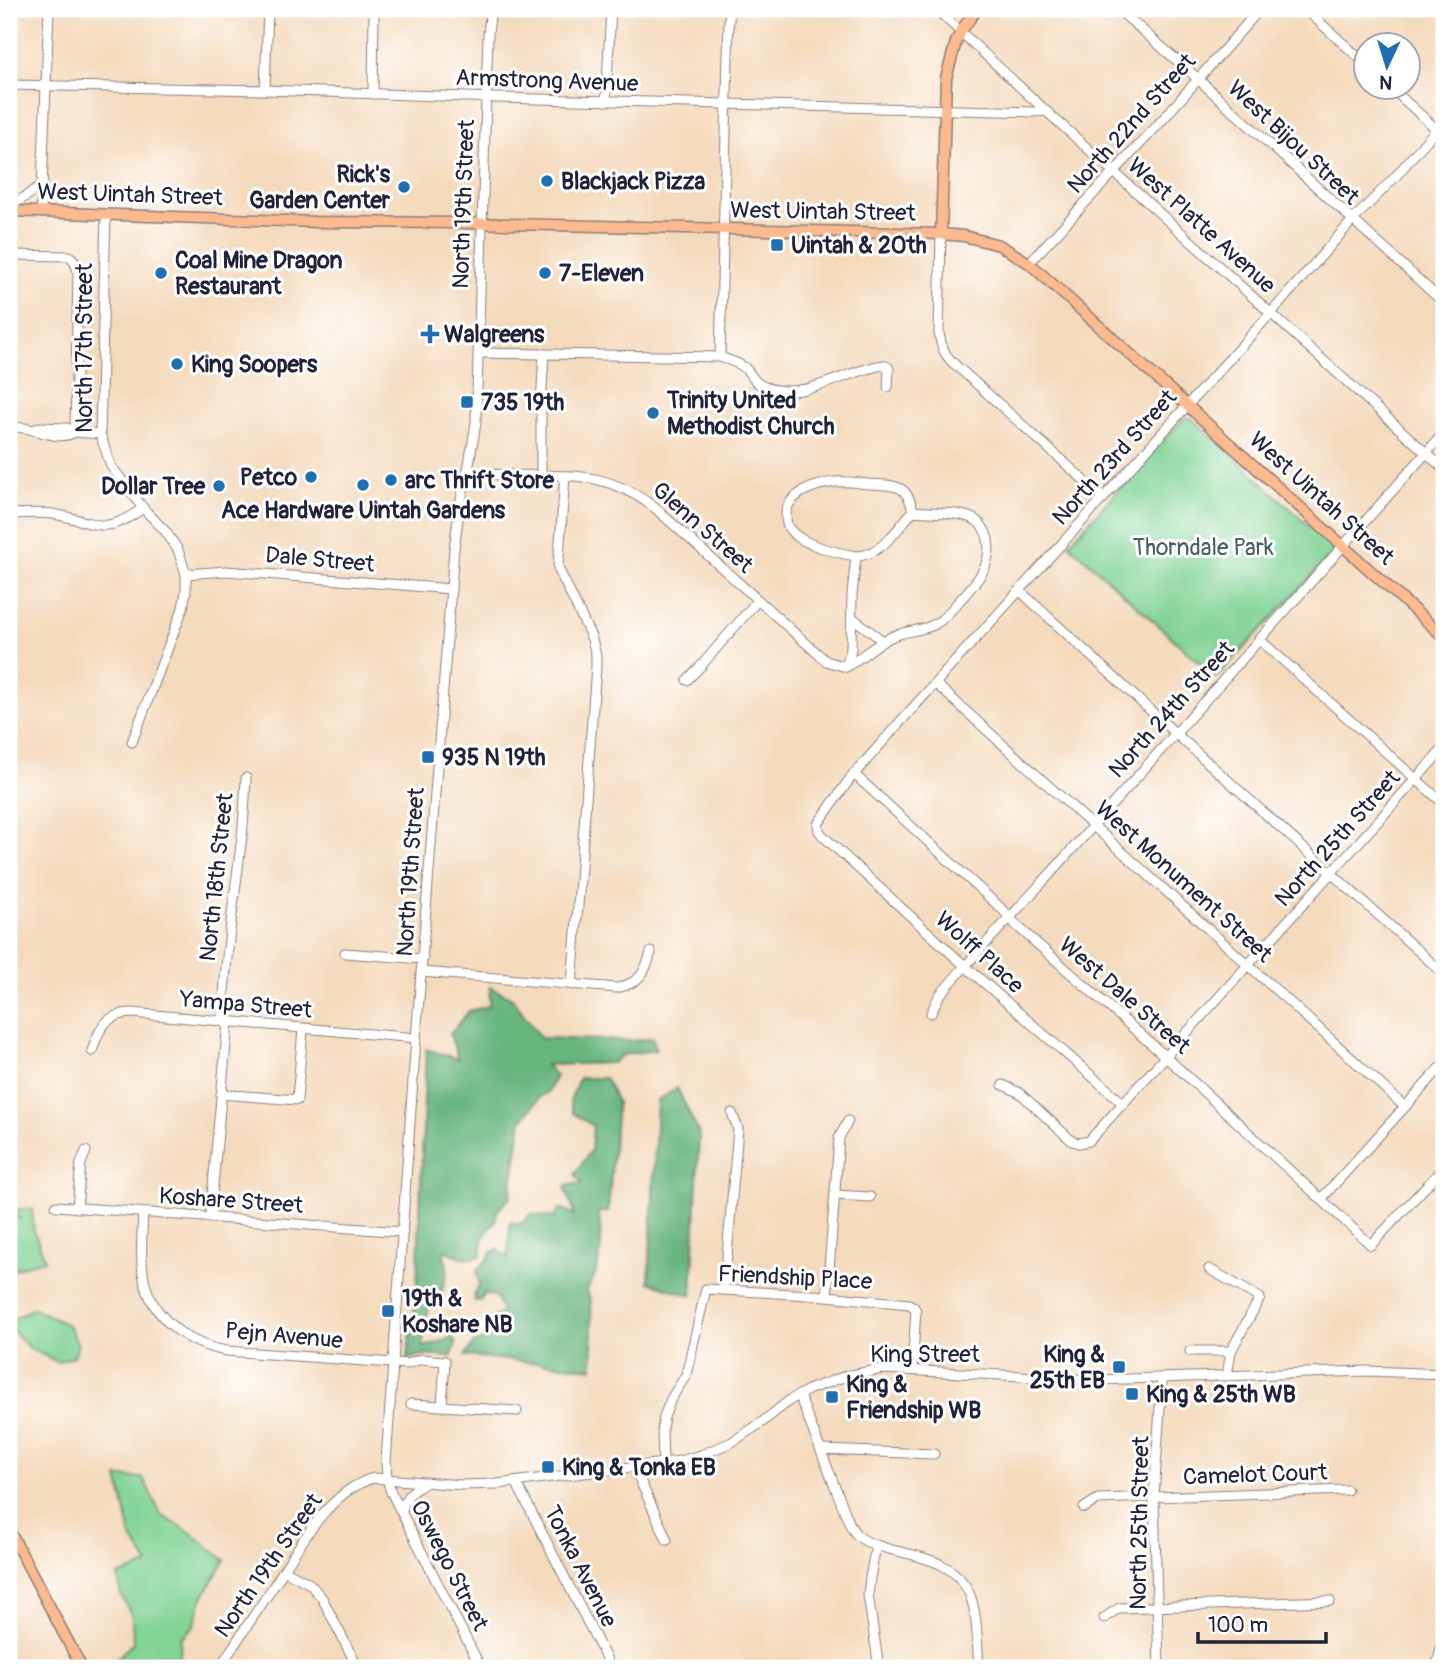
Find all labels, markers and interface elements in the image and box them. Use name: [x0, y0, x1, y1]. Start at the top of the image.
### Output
north arrow: [1352, 32, 1422, 102]
street label: North 22nd Street: [1061, 47, 1202, 199]
street label: Armstrong Avenue: [455, 63, 640, 98]
text: N: [1378, 70, 1393, 94]
street label: West Bijou Street: [1222, 74, 1366, 211]
street label: North 19th Street: [446, 118, 481, 289]
street label: West Platte Avenue: [1122, 151, 1282, 300]
place label: Rick's Garden Center: [249, 160, 391, 215]
place label: Blackjack Pizza: [561, 167, 705, 196]
marker: Blackjack Pizza: [539, 173, 555, 189]
street label: West Uintah Street: [37, 177, 224, 212]
marker: Rick's Garden Center: [396, 179, 412, 195]
street label: West Uintah Street: [730, 195, 917, 228]
place label: Uintah & 20th: [791, 231, 927, 260]
marker: Uintah & 20th: [769, 237, 785, 253]
place label: Coal Mine Dragon Restaurant: [175, 246, 343, 301]
place label: 7-Eleven: [559, 259, 644, 288]
street label: North 17th Street: [70, 262, 99, 433]
marker: Coal Mine Dragon Restaurant: [153, 265, 169, 281]
marker: 7-Eleven: [537, 265, 553, 281]
place label: Walgreens: [444, 320, 545, 349]
marker: Walgreens: [422, 326, 438, 342]
place label: King Soopers: [191, 350, 318, 379]
marker: King Soopers: [169, 356, 185, 372]
street label: North 23rd Street: [1046, 383, 1183, 531]
place label: Trinity United Methodist Church: [666, 386, 835, 441]
place label: 735 19th: [481, 388, 565, 417]
marker: 735 19th: [459, 394, 475, 410]
marker: Trinity United Methodist Church: [645, 405, 661, 421]
street label: West Uintah Street: [1243, 426, 1401, 572]
place label: Petco: [240, 463, 298, 492]
place label: arc Thrift Store: [405, 466, 555, 495]
marker: Petco: [303, 469, 319, 485]
place label: Dollar Tree: [101, 472, 206, 501]
marker: arc Thrift Store: [383, 472, 399, 488]
street label: Glenn Street: [646, 476, 760, 580]
marker: Ace Hardware Uintah Gardens: [355, 477, 371, 493]
marker: Dollar Tree: [211, 478, 227, 494]
place label: Ace Hardware Uintah Gardens: [221, 496, 506, 525]
park label: Thorndale Park: [1132, 533, 1274, 562]
street label: Dale Street: [264, 540, 376, 579]
street label: North 24th Street: [1102, 634, 1241, 784]
place label: 935 N 19th: [442, 743, 546, 772]
marker: 935 N 19th: [420, 749, 436, 765]
street label: North 25th Street: [1268, 763, 1407, 913]
street label: North 19th Street: [390, 786, 431, 958]
street label: North 18th Street: [193, 791, 240, 963]
street label: West Monument Street: [1089, 794, 1279, 969]
street label: Wolff Place: [929, 905, 1031, 1000]
street label: West Dale Street: [1053, 930, 1197, 1061]
street label: Yampa Street: [178, 984, 314, 1025]
street label: Koshare Street: [158, 1181, 305, 1220]
street label: Friendship Place: [717, 1259, 874, 1296]
place label: 19th & Koshare NB: [402, 1284, 513, 1339]
marker: 19th & Koshare NB: [380, 1303, 396, 1319]
street label: Pejn Avenue: [224, 1316, 345, 1355]
street label: King Street: [870, 1340, 981, 1369]
place label: King & 25th EB: [1030, 1340, 1105, 1395]
marker: King & 25th EB: [1111, 1359, 1127, 1375]
place label: King & Friendship WB: [846, 1370, 981, 1425]
place label: King & 25th WB: [1146, 1380, 1296, 1409]
marker: King & 25th WB: [1124, 1386, 1140, 1402]
marker: King & Friendship WB: [824, 1389, 840, 1405]
street label: North 25th Street: [1123, 1435, 1156, 1610]
place label: King & Tonka EB: [562, 1453, 716, 1482]
street label: Camelot Court: [1182, 1457, 1328, 1492]
marker: King & Tonka EB: [540, 1459, 556, 1475]
street label: North 19th Street: [208, 1487, 329, 1643]
street label: Oswego Street: [404, 1495, 495, 1636]
street label: Tonka Avenue: [537, 1500, 624, 1633]
scale bar: [1198, 1600, 1325, 1644]
text: 100 m: [1208, 1612, 1268, 1639]

